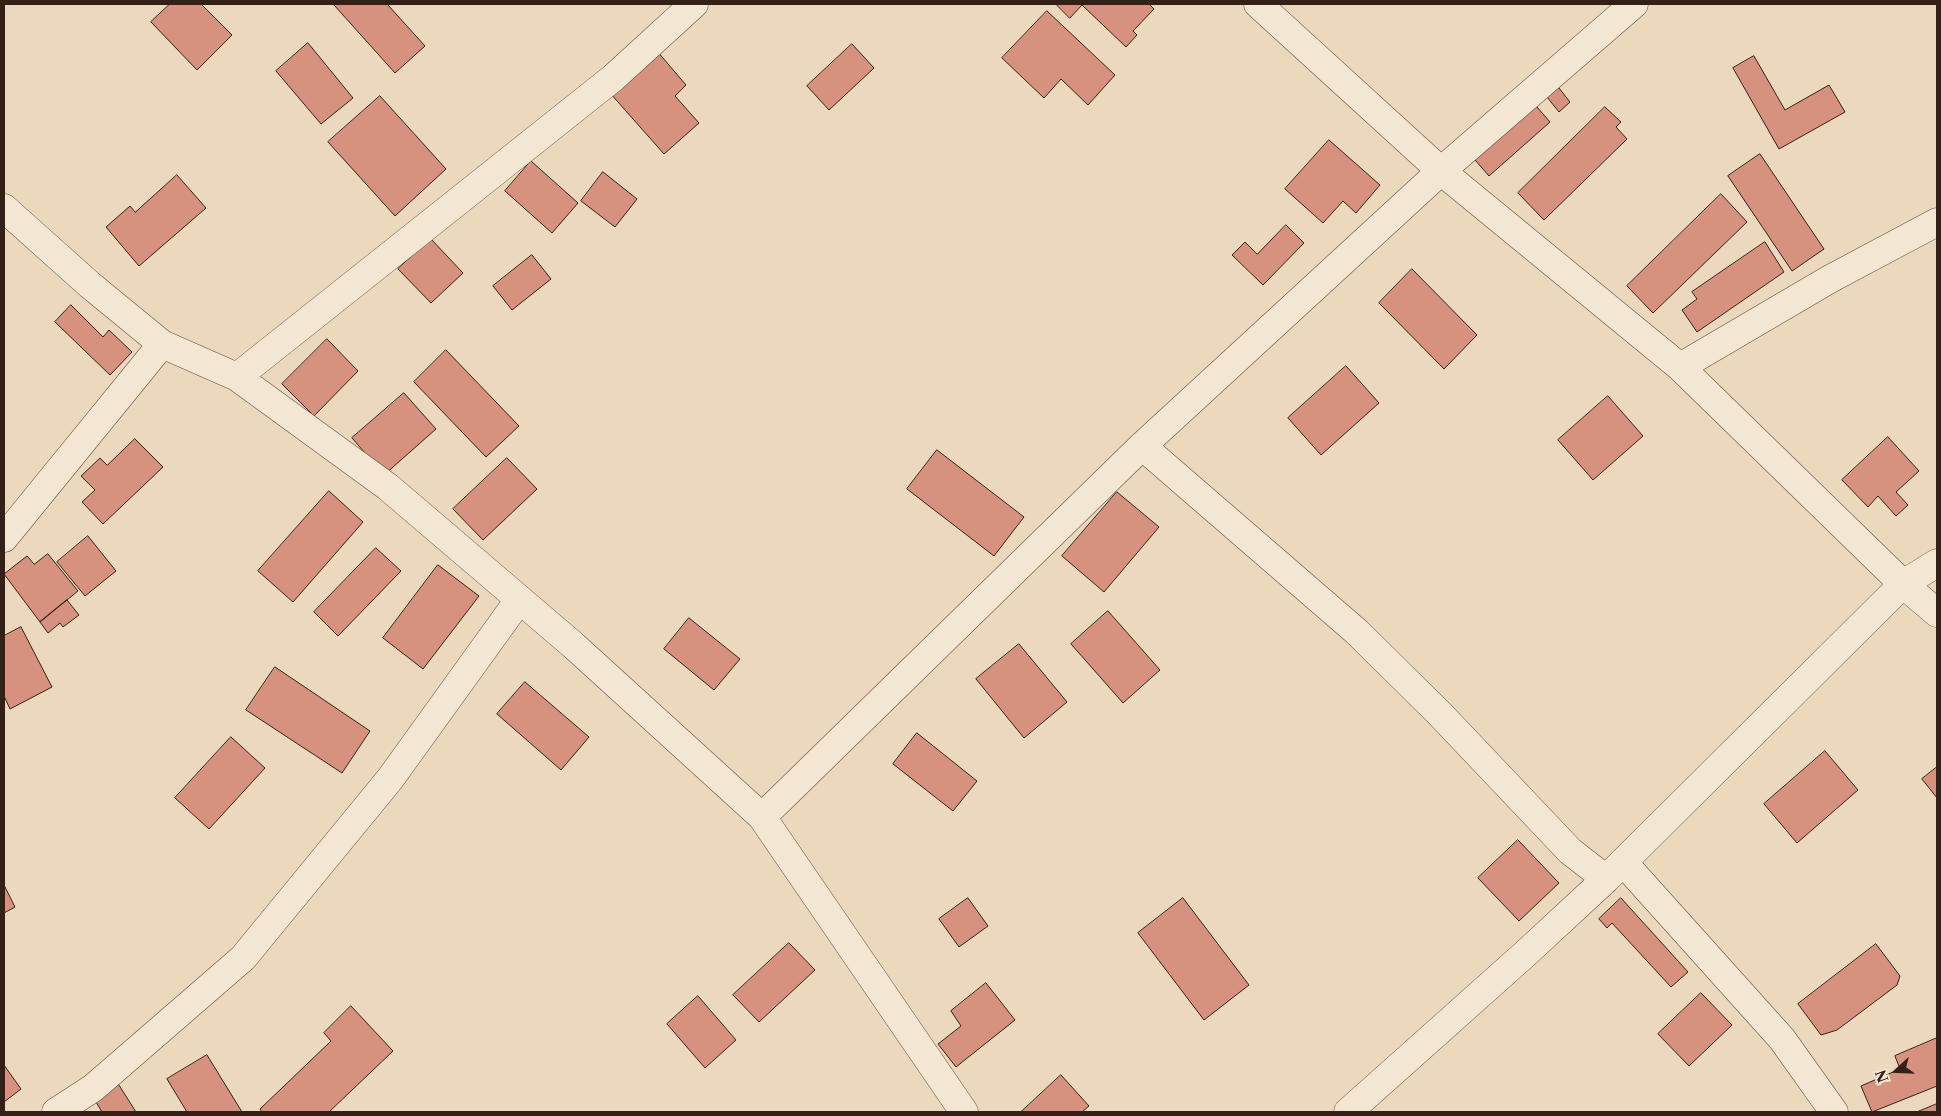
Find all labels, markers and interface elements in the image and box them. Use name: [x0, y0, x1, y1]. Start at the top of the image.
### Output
north arrow: [1871, 1046, 1921, 1096]
text: N: [1871, 1067, 1892, 1085]

